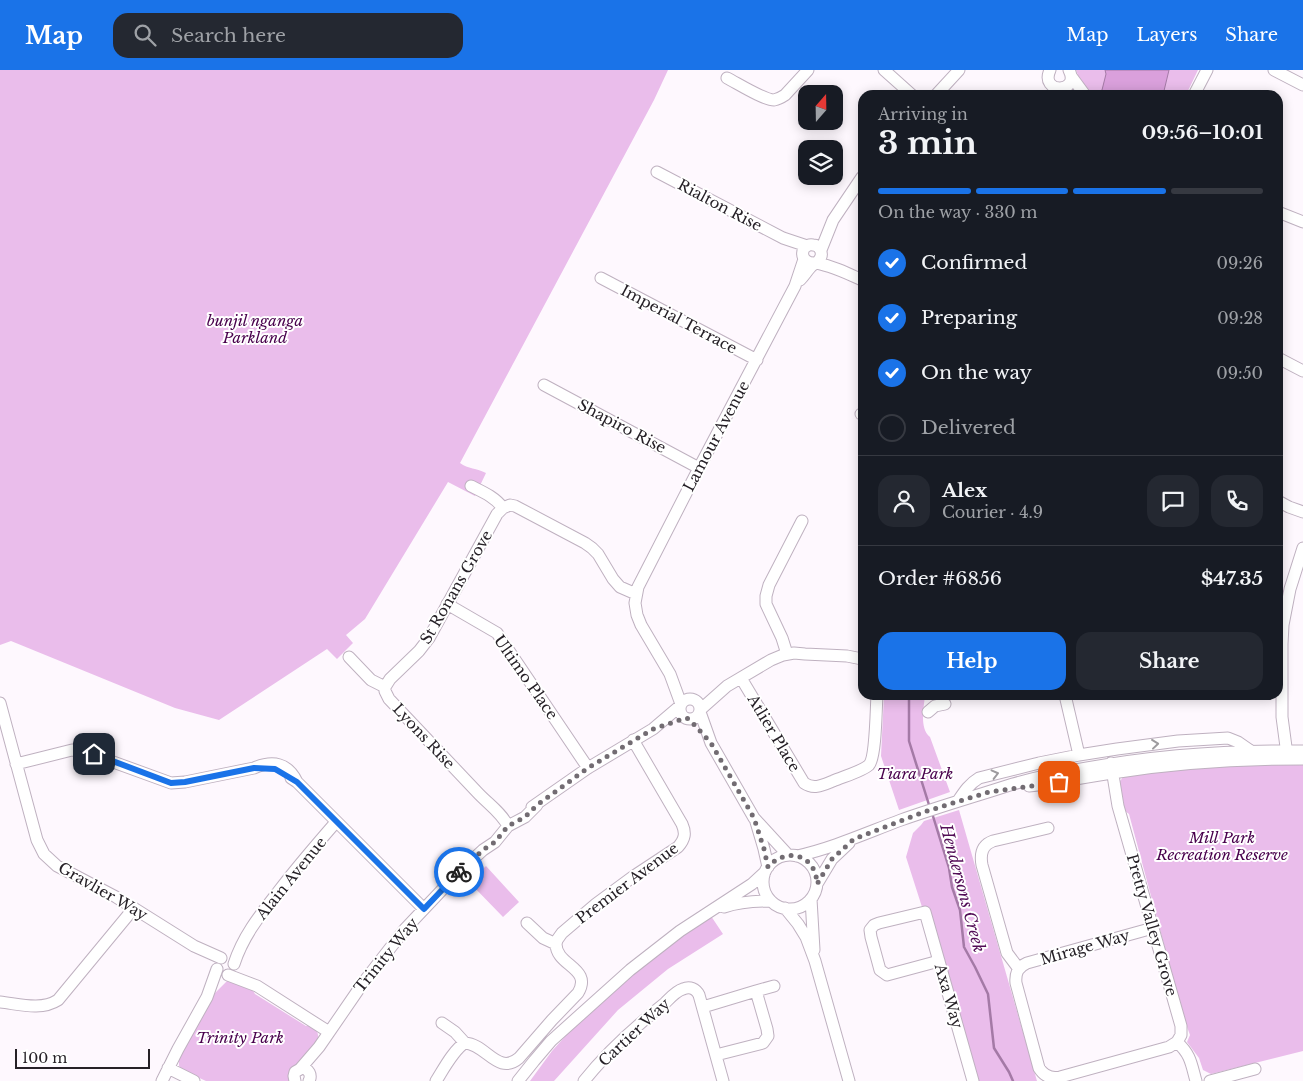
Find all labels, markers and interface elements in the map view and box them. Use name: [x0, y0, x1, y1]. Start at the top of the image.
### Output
search box: [113, 13, 463, 58]
text: Map: [25, 21, 83, 50]
icon: search: [131, 21, 159, 49]
text: Search here: [171, 24, 286, 47]
text: Map: [1067, 24, 1108, 46]
text: Layers: [1136, 24, 1197, 46]
text: Share: [1225, 24, 1278, 46]
north arrow: [798, 85, 842, 130]
map controls: [798, 85, 843, 185]
text: Arriving in: [878, 104, 968, 124]
text: 09:56–10:01: [1142, 121, 1263, 144]
text: 3 min: [878, 123, 977, 163]
button: layers: [798, 140, 843, 185]
street label: Rialton Rise: [675, 175, 765, 235]
text: On the way · 330 m: [878, 202, 1038, 222]
icon: check: [878, 249, 906, 277]
text: Confirmed: [921, 251, 1027, 274]
text: 09:26: [1217, 253, 1263, 273]
street label: Imperial Terrace: [618, 280, 740, 358]
icon: check: [878, 304, 906, 332]
text: Preparing: [921, 306, 1017, 329]
text: 09:28: [1217, 308, 1263, 328]
park label: bunjil nganga Parkland: [207, 311, 303, 347]
icon: check: [878, 359, 906, 387]
text: On the way: [921, 361, 1032, 384]
text: 09:50: [1216, 363, 1263, 383]
street label: Lamour Avenue: [679, 377, 753, 495]
street label: Shapiro Rise: [575, 395, 669, 457]
text: Delivered: [921, 416, 1016, 439]
button: person: [878, 475, 930, 527]
button: chat: [1147, 475, 1199, 527]
button: phone: [1211, 475, 1263, 527]
text: Alex: [942, 479, 987, 502]
text: Courier · 4.9: [942, 502, 1043, 522]
street label: St Ronans Grove: [416, 527, 496, 647]
text: Order #6856: [878, 567, 1002, 590]
text: $47.35: [1201, 567, 1263, 590]
street label: Ultimo Place: [490, 631, 562, 723]
button: Help: [878, 632, 1066, 690]
button: Share: [1076, 632, 1263, 690]
street label: Atlier Place: [743, 690, 805, 775]
street label: Lyons Rise: [389, 699, 459, 773]
pin: [73, 733, 115, 775]
one-way arrow: [1151, 739, 1159, 750]
icon: home: [80, 740, 108, 768]
pin: [1038, 761, 1080, 803]
park label: Tiara Park: [877, 764, 953, 783]
icon: bag: [1045, 768, 1073, 796]
one-way arrow: [991, 769, 1000, 780]
water label: Hendersons Creek: [936, 821, 990, 954]
park label: Mill Park Recreation Reserve: [1155, 828, 1288, 864]
street label: Alain Avenue: [251, 833, 330, 924]
street label: Premier Avenue: [572, 838, 682, 928]
courier: [434, 847, 484, 897]
street label: Pretty Valley Grove: [1123, 852, 1181, 998]
street label: Gravlier Way: [55, 858, 151, 924]
icon: bike: [445, 858, 473, 886]
street label: Trinity Way: [350, 913, 422, 996]
street label: Mirage Way: [1038, 925, 1132, 969]
street label: Axa Way: [930, 960, 967, 1031]
street label: Cartier Way: [594, 994, 674, 1070]
park label: Trinity Park: [196, 1028, 284, 1047]
scale bar: [15, 1046, 150, 1069]
text: 100 m: [22, 1049, 67, 1067]

